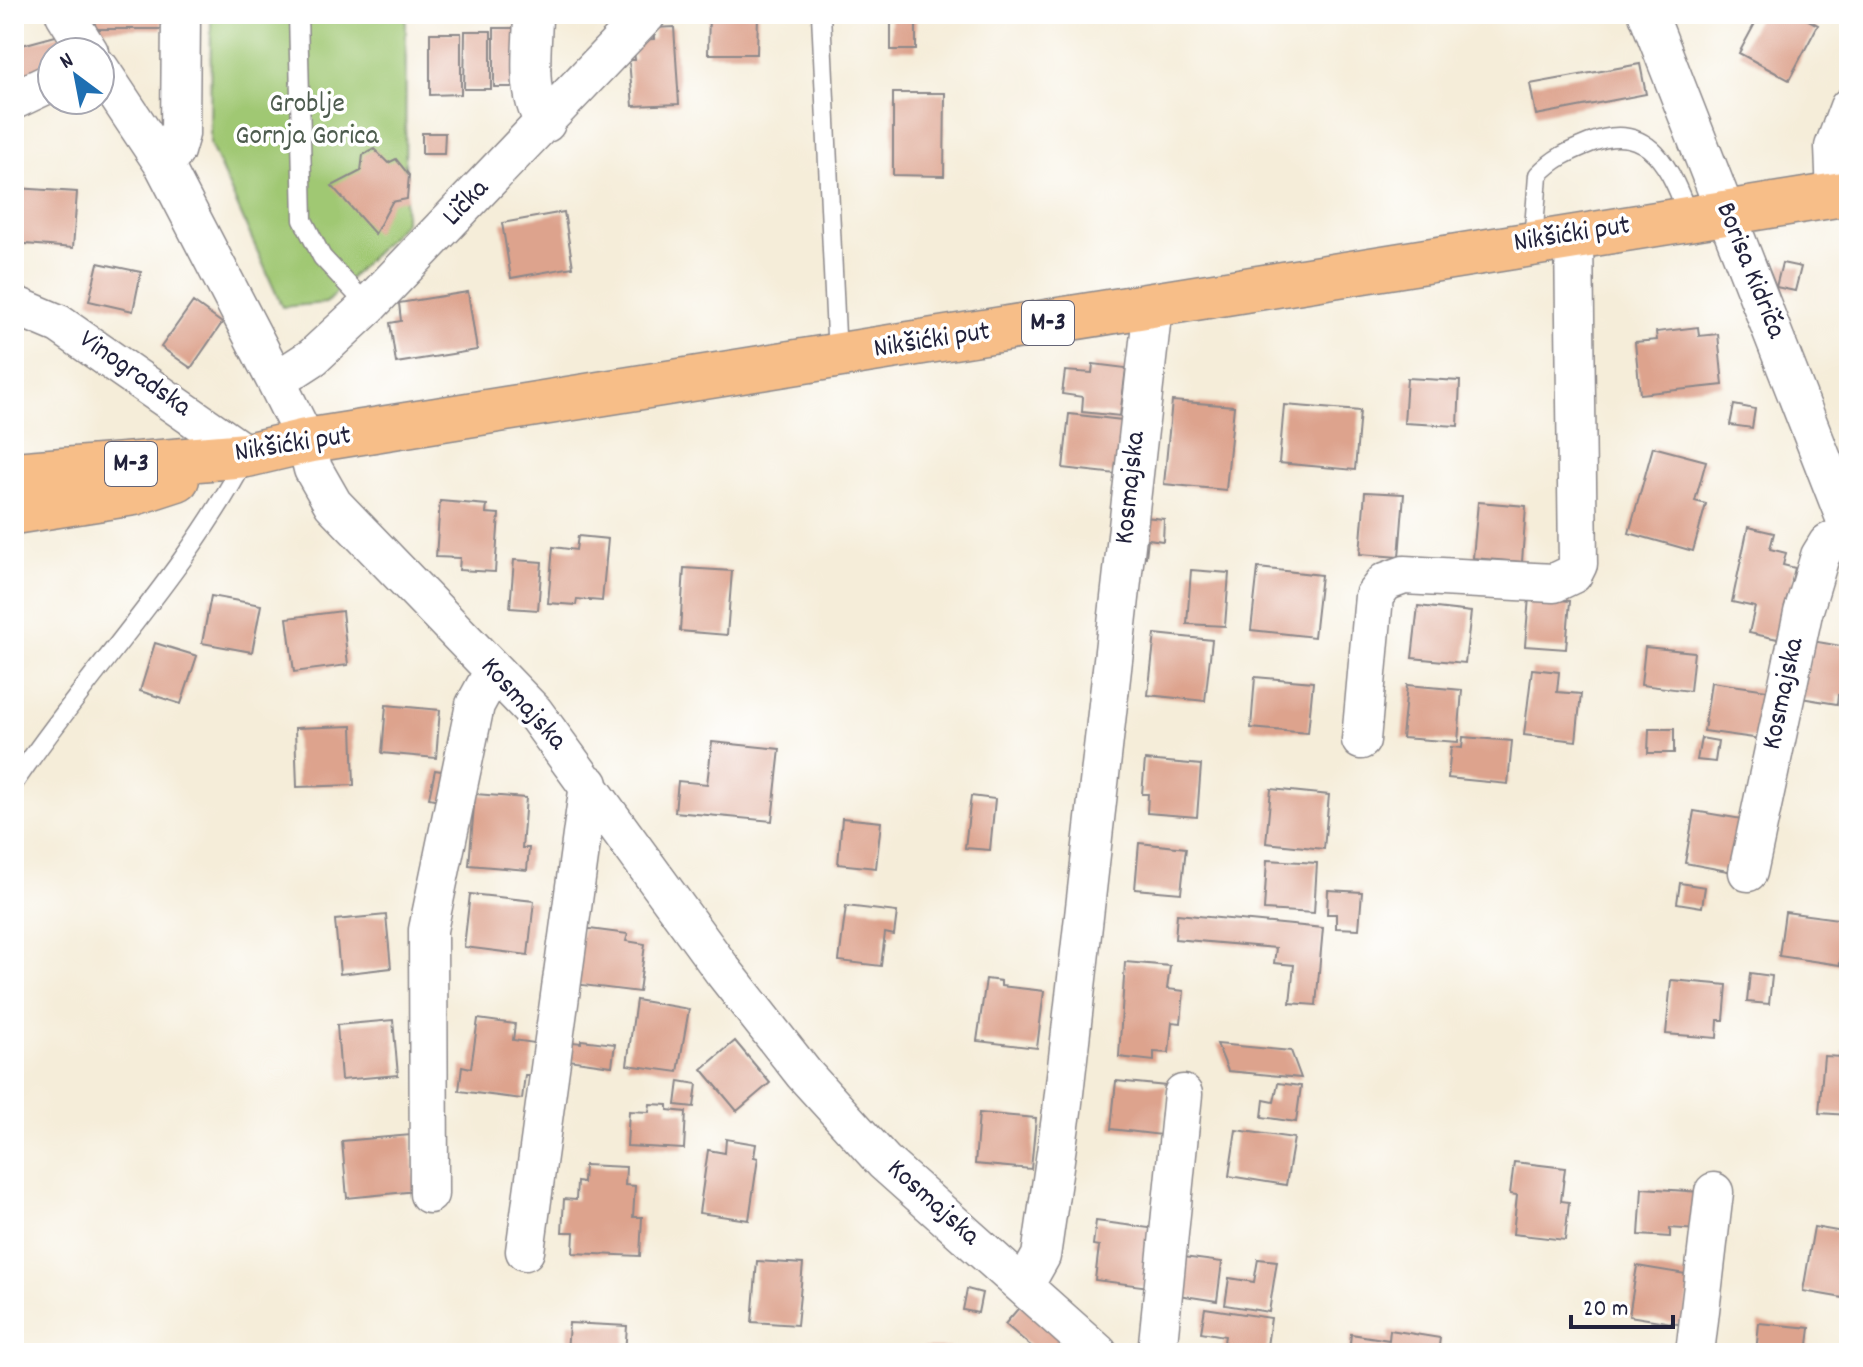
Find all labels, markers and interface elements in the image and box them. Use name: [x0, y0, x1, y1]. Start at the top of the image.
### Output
north arrow: [36, 36, 116, 116]
text: N: [54, 46, 80, 78]
park label: Groblje Gornja Gorica: [235, 86, 380, 158]
street label: Lička: [434, 171, 500, 237]
street label: Borisa Kidriča: [1704, 197, 1795, 346]
street label: Nikšićki put: [1511, 207, 1633, 265]
road number: M-3: [1022, 301, 1074, 345]
street label: Nikšićki put: [871, 313, 993, 371]
street label: Vinogradska: [70, 322, 199, 429]
street label: Nikšićki put: [232, 417, 354, 475]
street label: Kosmajska: [1106, 429, 1158, 546]
road number: M-3: [105, 442, 157, 486]
street label: Kosmajska: [1754, 634, 1817, 754]
street label: Kosmajska: [469, 650, 575, 761]
street label: Kosmajska: [877, 1151, 988, 1257]
scale bar: [1571, 1279, 1673, 1329]
text: 20 m: [1583, 1293, 1629, 1327]

